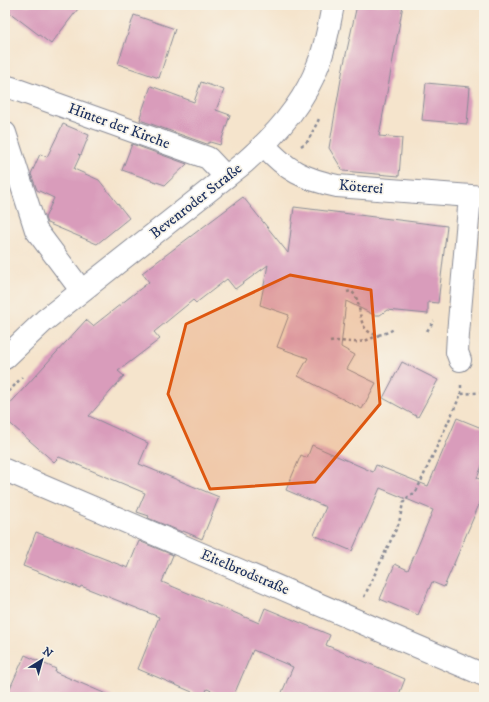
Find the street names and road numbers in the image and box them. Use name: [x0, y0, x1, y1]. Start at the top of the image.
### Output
street label: Hinter der Kirche: [65, 99, 173, 153]
street label: Bevenroder Straße: [146, 159, 246, 243]
street label: Köterei: [338, 176, 384, 198]
street label: Eitelbrodstraße: [198, 545, 292, 599]

